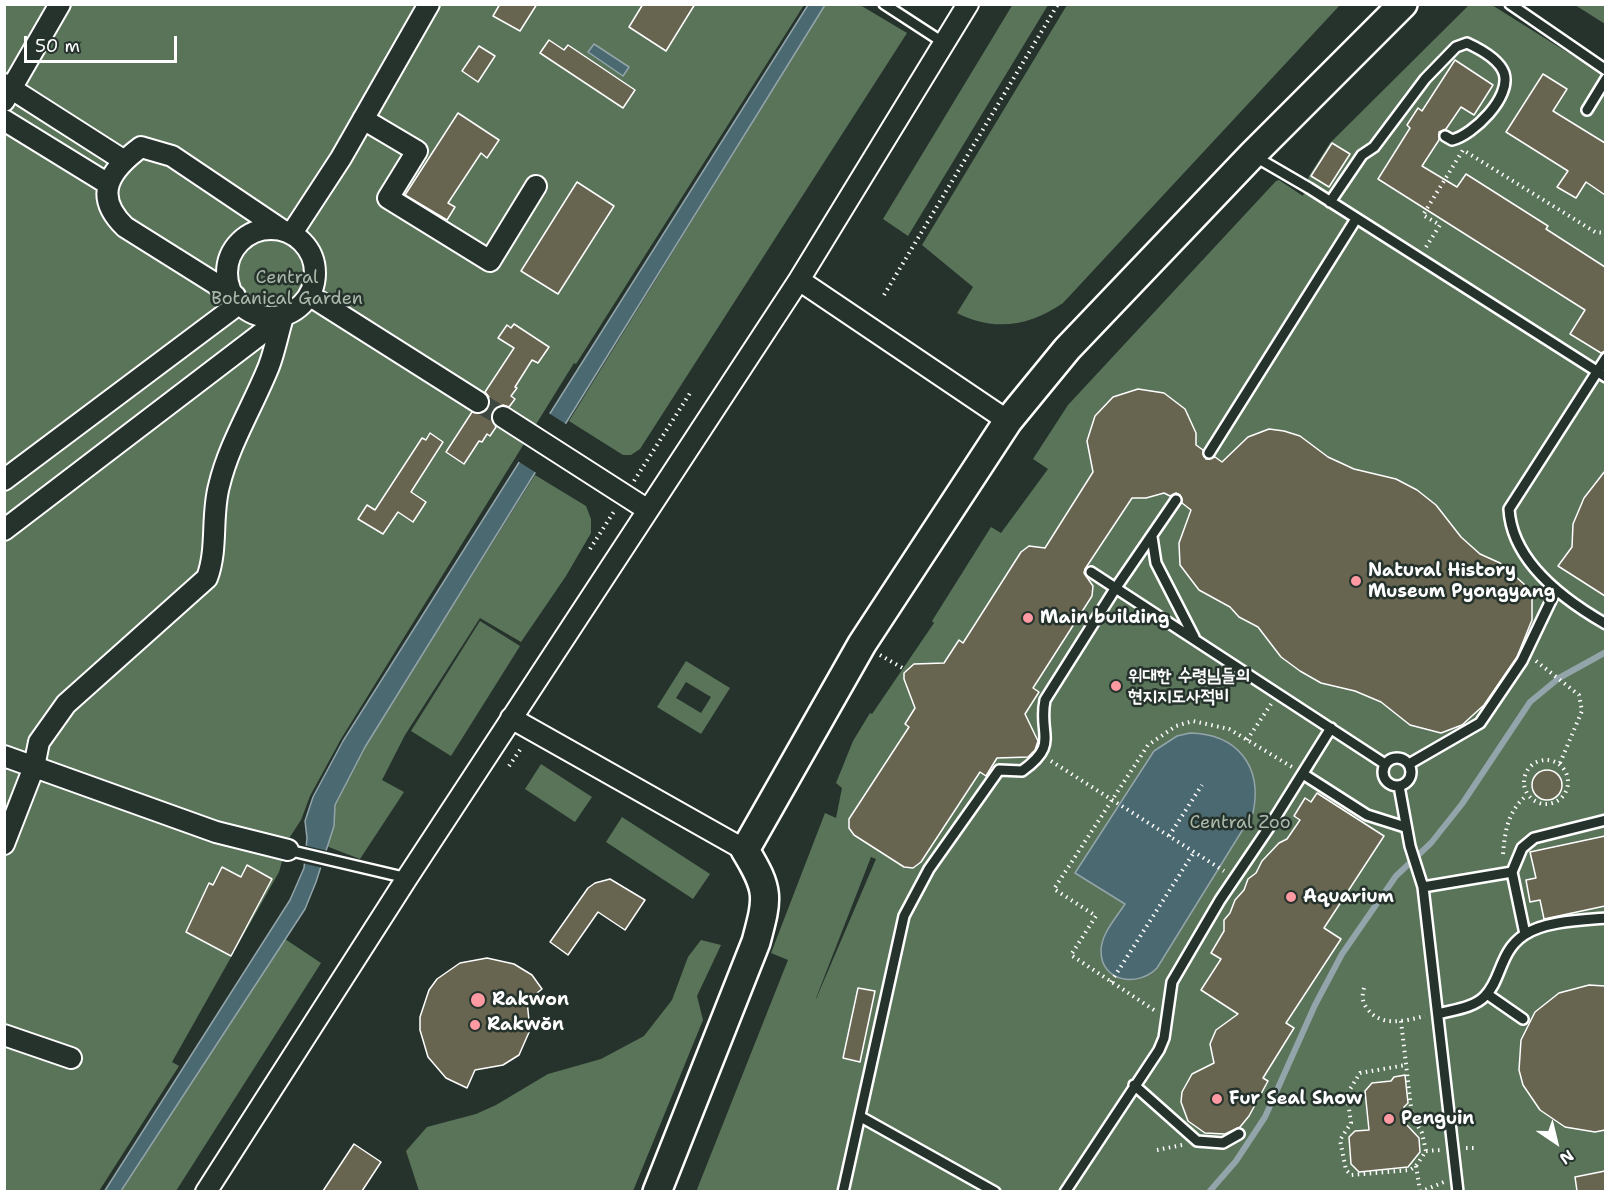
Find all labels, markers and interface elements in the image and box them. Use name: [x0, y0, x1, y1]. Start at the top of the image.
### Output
scale bar: [27, 24, 180, 62]
text: 50 m: [35, 34, 80, 58]
park label: Central Botanical Garden: [211, 267, 363, 310]
place label: Natural History Museum Pyongyang: [1368, 560, 1555, 602]
marker: Natural History Museum Pyongyang: [1349, 574, 1363, 588]
place label: Main building: [1040, 607, 1169, 629]
marker: Main building: [1021, 611, 1035, 625]
place label: 위대한 수령님들의 현지지도사적비: [1128, 665, 1250, 708]
marker: 위대한 수령님들의 현지지도사적비: [1109, 679, 1123, 693]
park label: Central Zoo: [1189, 812, 1291, 834]
place label: Aquarium: [1303, 886, 1394, 908]
marker: Aquarium: [1284, 890, 1298, 904]
place label: Rakwon: [492, 989, 569, 1011]
marker: Rakwon: [469, 991, 487, 1009]
place label: Rakwŏn: [487, 1014, 564, 1036]
marker: Rakwŏn: [468, 1018, 482, 1032]
place label: Fur Seal Show: [1229, 1088, 1362, 1110]
marker: Fur Seal Show: [1210, 1092, 1224, 1106]
place label: Penguin: [1401, 1108, 1474, 1130]
marker: Penguin: [1382, 1112, 1396, 1126]
north arrow: [1526, 1112, 1586, 1172]
text: N: [1555, 1145, 1578, 1169]

